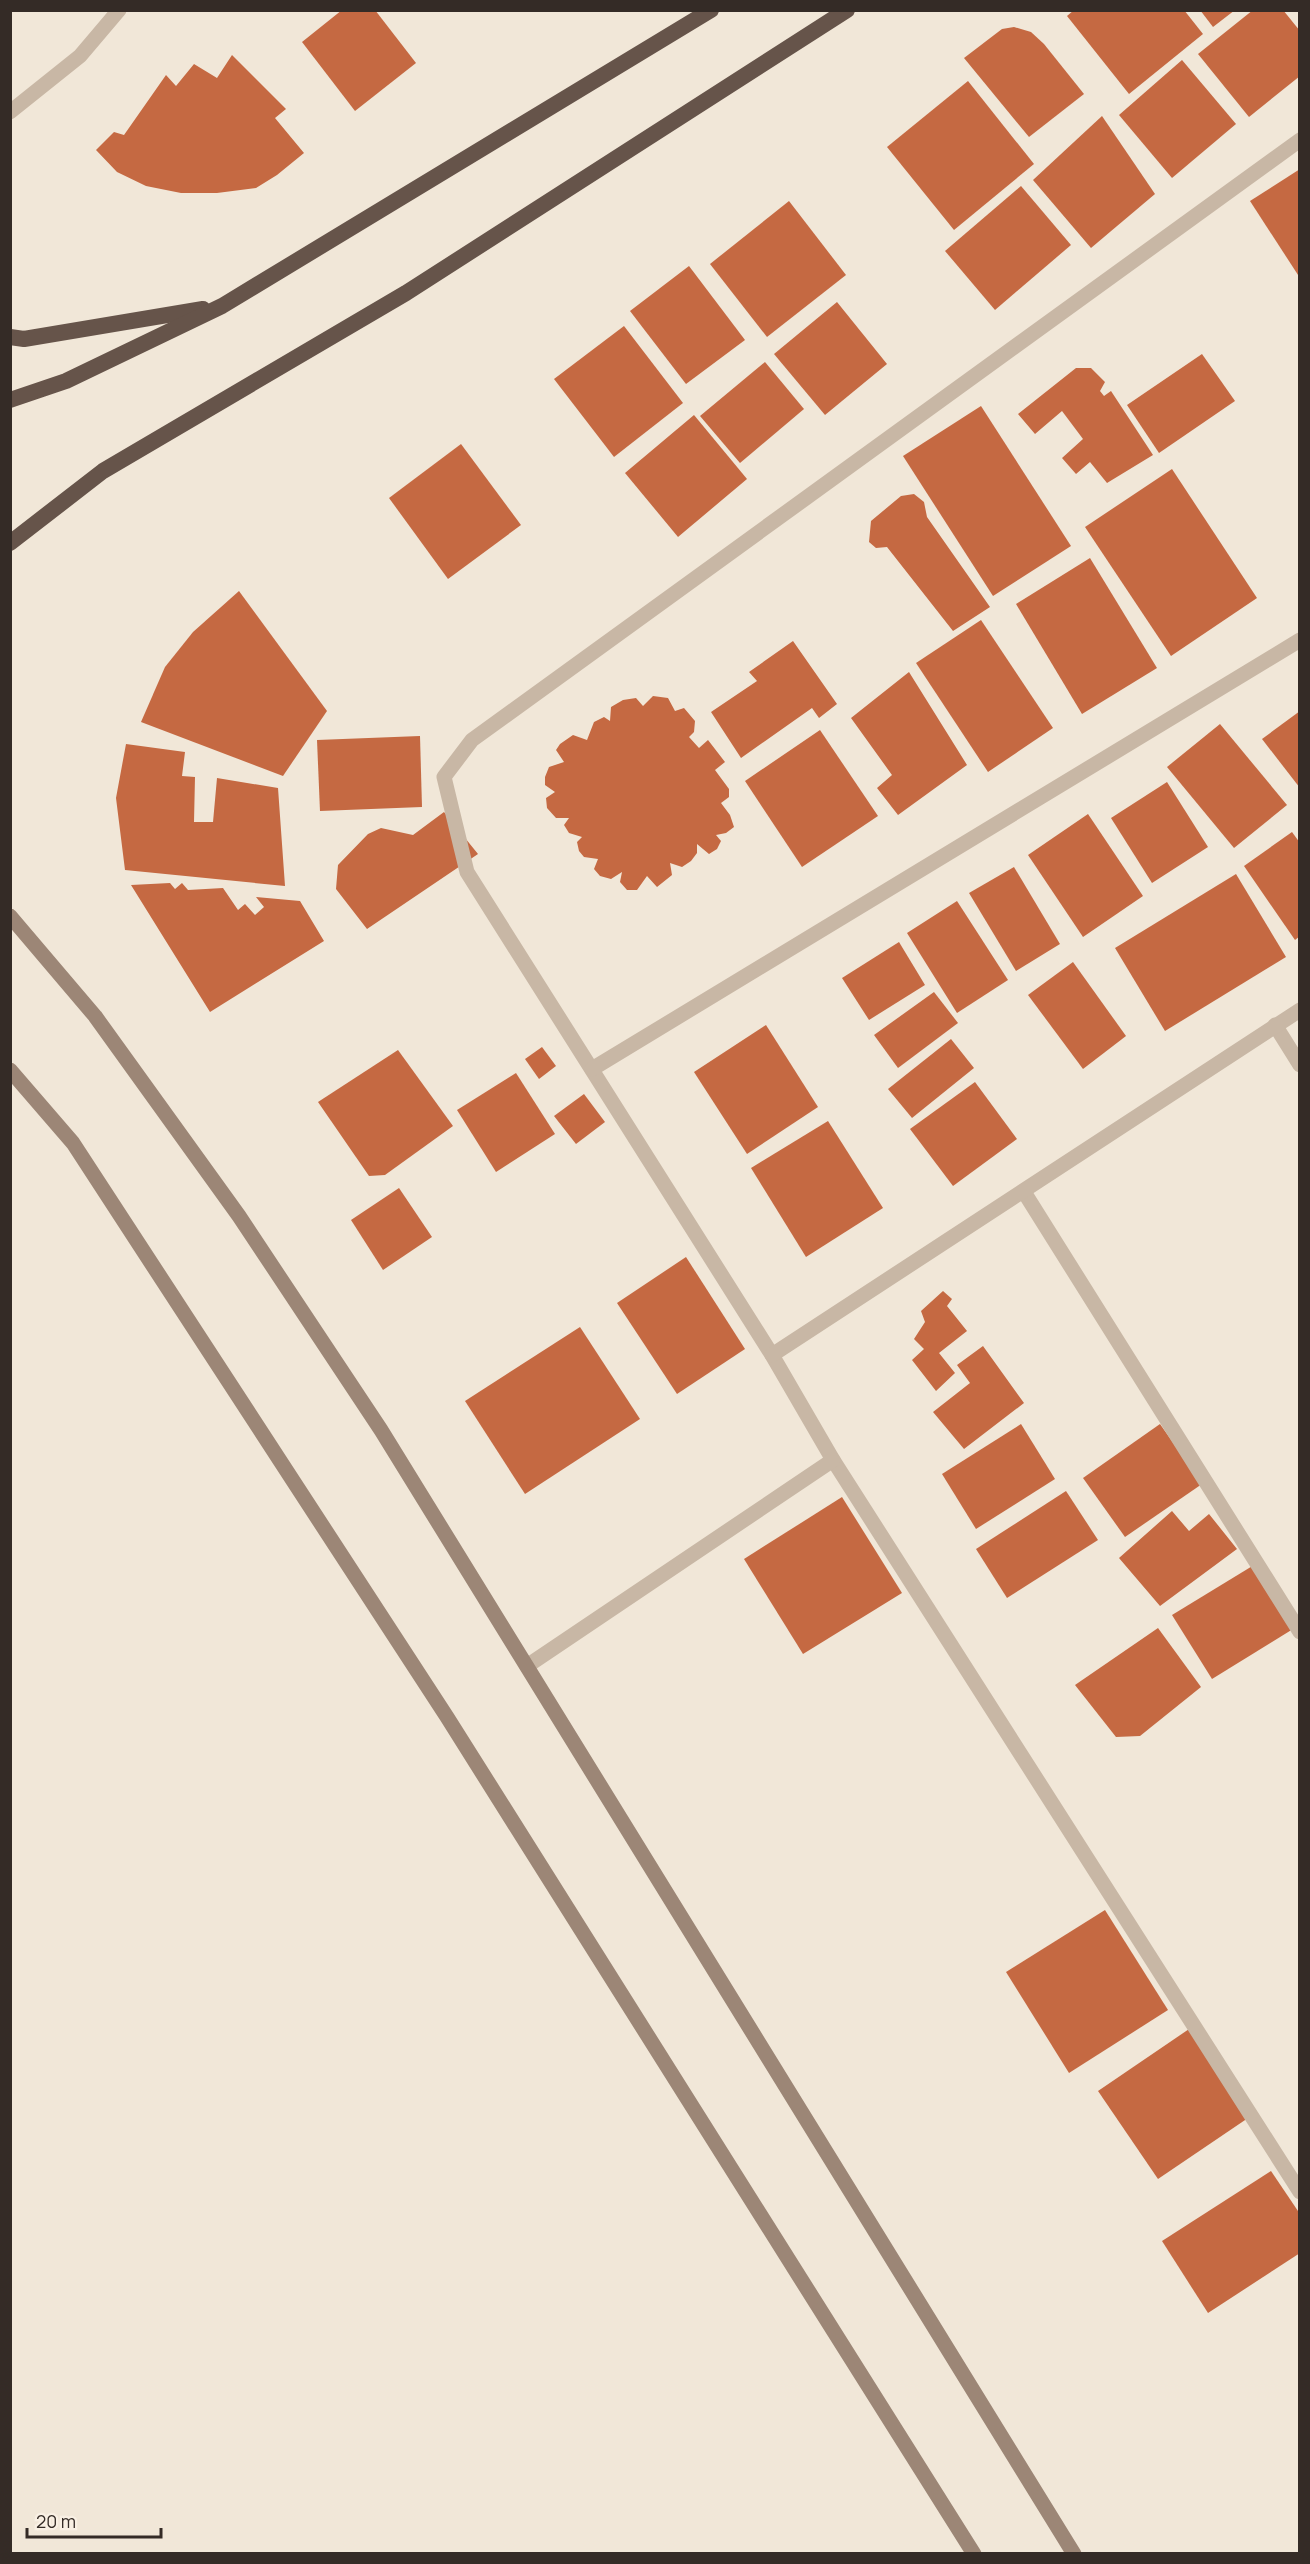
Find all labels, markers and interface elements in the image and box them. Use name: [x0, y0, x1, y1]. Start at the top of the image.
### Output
scale bar: [27, 2501, 160, 2539]
text: 20 m: [36, 2509, 76, 2533]

